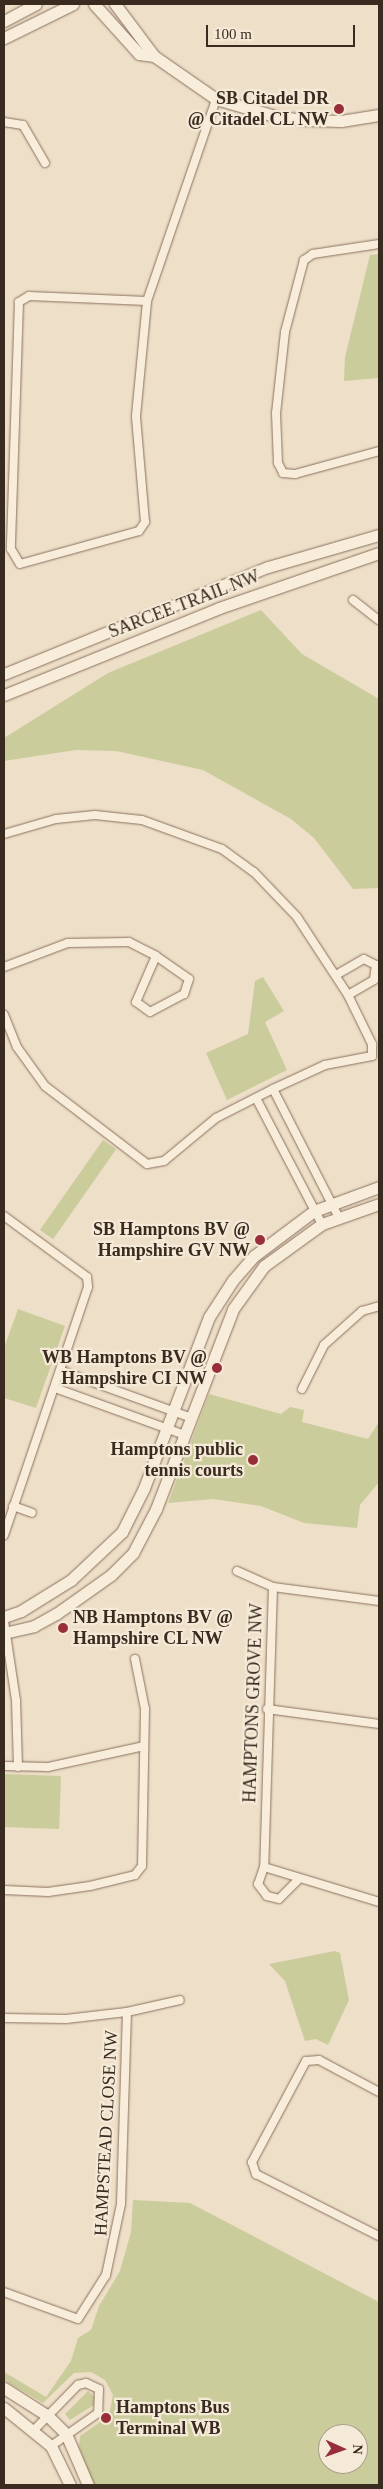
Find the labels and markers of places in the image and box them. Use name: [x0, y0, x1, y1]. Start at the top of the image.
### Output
place label: SB Citadel DR @ Citadel CL NW: [187, 88, 329, 130]
marker: SB Citadel DR @ Citadel CL NW: [333, 103, 345, 115]
place label: SB Hamptons BV @ Hampshire GV NW: [93, 1219, 250, 1262]
marker: SB Hamptons BV @ Hampshire GV NW: [254, 1234, 266, 1246]
place label: WB Hamptons BV @ Hampshire CI NW: [42, 1347, 207, 1390]
marker: WB Hamptons BV @ Hampshire CI NW: [211, 1362, 223, 1374]
place label: Hamptons public tennis courts: [110, 1439, 243, 1482]
marker: Hamptons public tennis courts: [247, 1454, 259, 1466]
place label: NB Hamptons BV @ Hampshire CL NW: [73, 1607, 233, 1650]
marker: NB Hamptons BV @ Hampshire CL NW: [57, 1622, 69, 1634]
place label: Hamptons Bus Terminal WB: [116, 2397, 230, 2440]
marker: Hamptons Bus Terminal WB: [100, 2412, 112, 2424]

